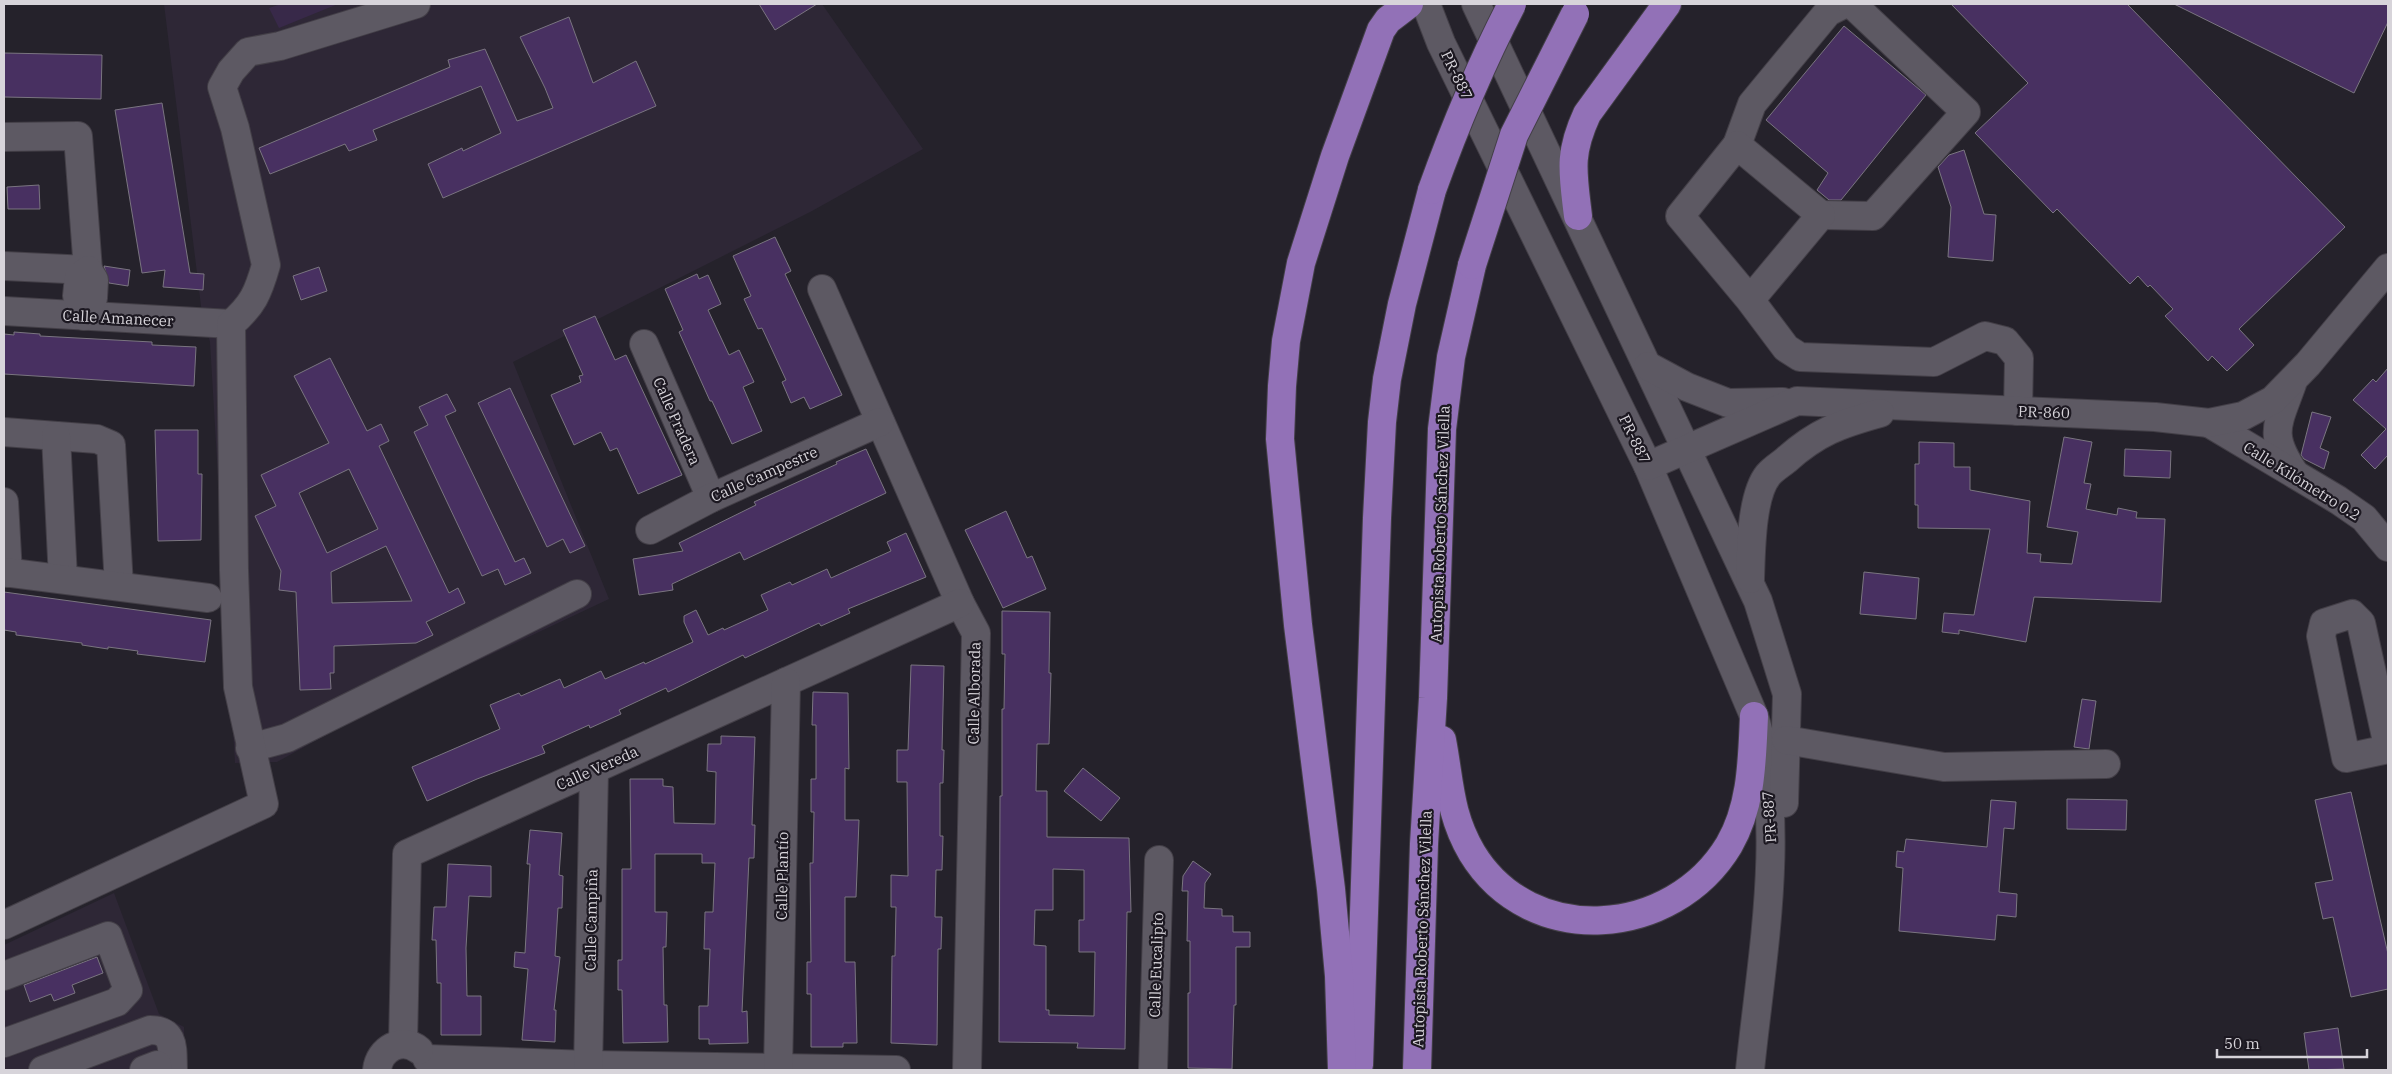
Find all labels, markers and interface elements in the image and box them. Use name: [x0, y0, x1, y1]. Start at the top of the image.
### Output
street label: PR-887: [1437, 47, 1477, 103]
street label: Calle Amanecer: [62, 306, 174, 330]
street label: Calle Pradera: [649, 374, 705, 468]
street label: PR-860: [2018, 402, 2070, 422]
street label: Autopista Roberto Sánchez Vilella: [1426, 405, 1454, 643]
street label: PR-887: [1615, 411, 1655, 467]
street label: Calle Kilómetro 0.2: [2240, 437, 2364, 525]
street label: Calle Campestre: [708, 442, 820, 506]
street label: Calle Alborada: [964, 642, 984, 744]
street label: Calle Vereda: [553, 742, 641, 794]
street label: PR-887: [1758, 790, 1780, 844]
street label: Autopista Roberto Sánchez Vilella: [1408, 810, 1436, 1048]
street label: Calle Plantío: [772, 832, 792, 920]
street label: Calle Campiña: [581, 869, 601, 971]
street label: Calle Eucalipto: [1145, 912, 1167, 1018]
scale bar: [2217, 1026, 2367, 1058]
text: 50 m: [2224, 1034, 2260, 1053]

